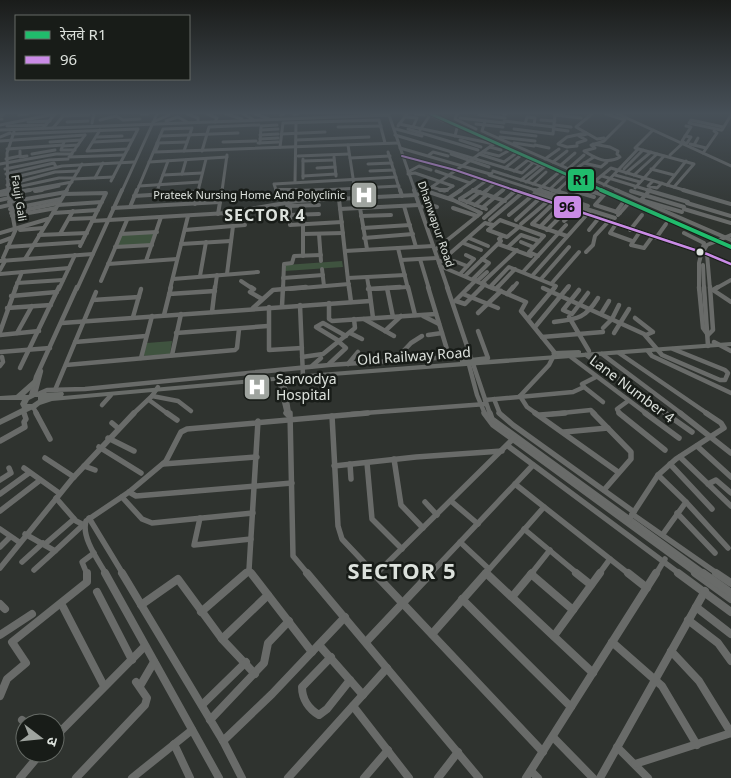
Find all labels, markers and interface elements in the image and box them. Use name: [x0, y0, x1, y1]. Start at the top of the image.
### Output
legend: [15, 15, 190, 80]
text: रेलवे R1: [59, 24, 106, 44]
text: 96: [60, 49, 77, 69]
line badge: R1: [567, 168, 595, 192]
text: R1: [572, 170, 590, 189]
street label: Fauji Gali: [8, 173, 31, 222]
street label: Dhanwapur Road: [415, 179, 458, 269]
hospital icon: Prateek Nursing Home And Polyclinic: [349, 180, 379, 210]
place label: Prateek Nursing Home And Polyclinic: [153, 187, 345, 202]
line badge: 96: [553, 195, 582, 219]
text: 96: [559, 197, 575, 216]
district label: SECTOR 4: [224, 204, 306, 226]
unlabelled marker: [695, 247, 705, 257]
street label: Old Railway Road: [357, 342, 471, 369]
street label: Lane Number 4: [586, 350, 679, 427]
place label: Sarvodya Hospital: [276, 369, 337, 404]
hospital icon: Sarvodya Hospital: [242, 372, 272, 402]
district label: SECTOR 5: [348, 555, 456, 585]
north arrow: [15, 713, 65, 763]
text: उ: [42, 735, 63, 749]

